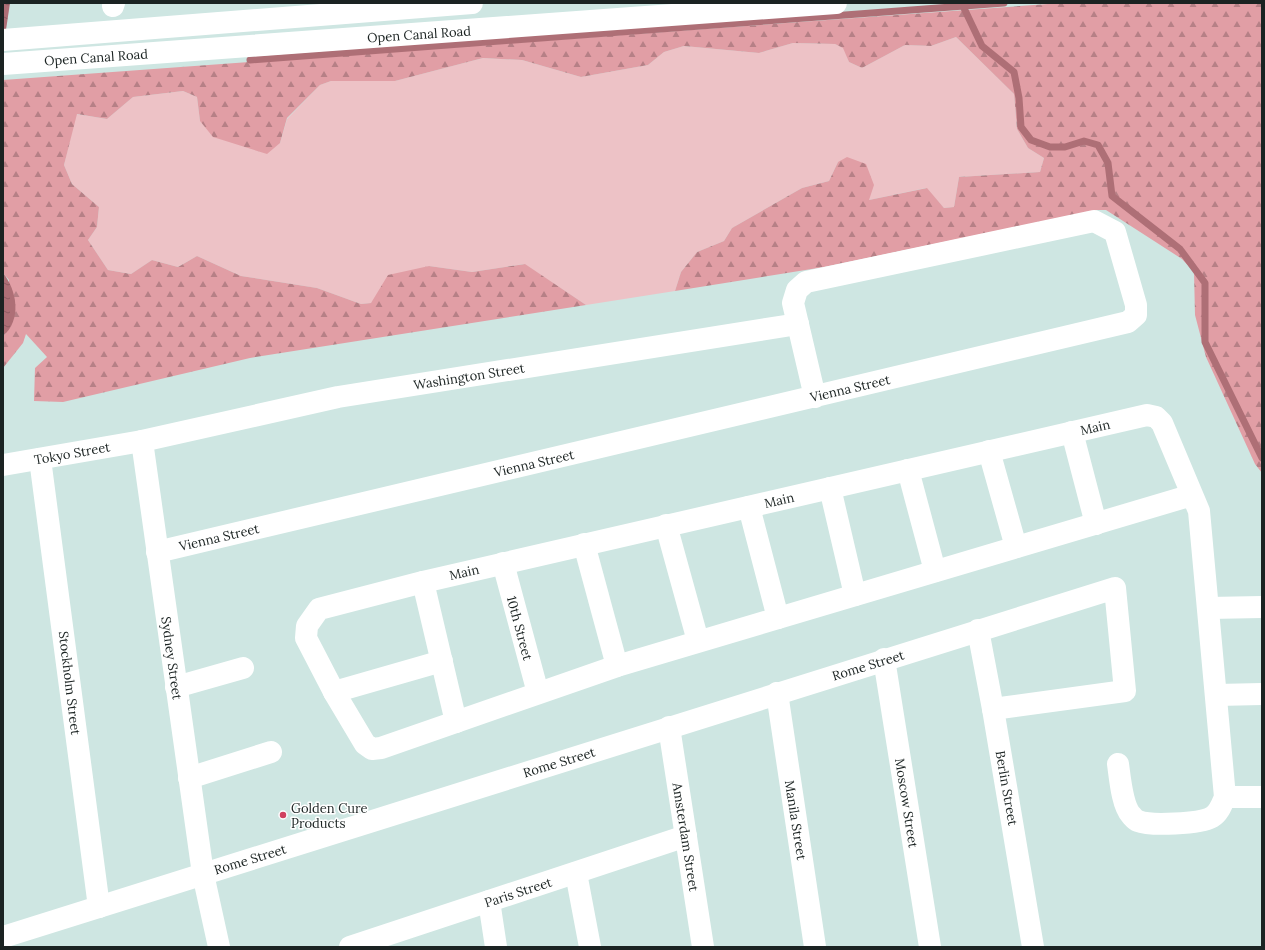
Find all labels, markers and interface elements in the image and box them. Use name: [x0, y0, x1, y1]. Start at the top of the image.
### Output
street label: Open Canal Road: [367, 22, 472, 47]
street label: Open Canal Road: [44, 45, 149, 70]
street label: Washington Street: [412, 359, 526, 394]
street label: Vienna Street: [807, 371, 892, 406]
street label: Main: [1078, 416, 1112, 439]
street label: Tokyo Street: [33, 438, 111, 469]
street label: Vienna Street: [491, 446, 576, 481]
street label: Main: [762, 489, 796, 512]
street label: Vienna Street: [176, 520, 261, 555]
street label: Main: [447, 561, 481, 584]
street label: 10th Street: [503, 594, 536, 662]
street label: Sydney Street: [157, 615, 186, 701]
street label: Stockholm Street: [55, 630, 84, 736]
street label: Rome Street: [830, 646, 906, 685]
street label: Rome Street: [521, 743, 597, 782]
street label: Berlin Street: [992, 749, 1021, 827]
street label: Moscow Street: [891, 757, 922, 849]
street label: Manila Street: [781, 779, 810, 861]
street label: Amsterdam Street: [668, 781, 702, 893]
place label: Golden Cure Products: [291, 800, 368, 832]
marker: Golden Cure Products: [278, 810, 288, 820]
street label: Rome Street: [212, 840, 288, 879]
street label: Paris Street: [482, 874, 554, 911]

